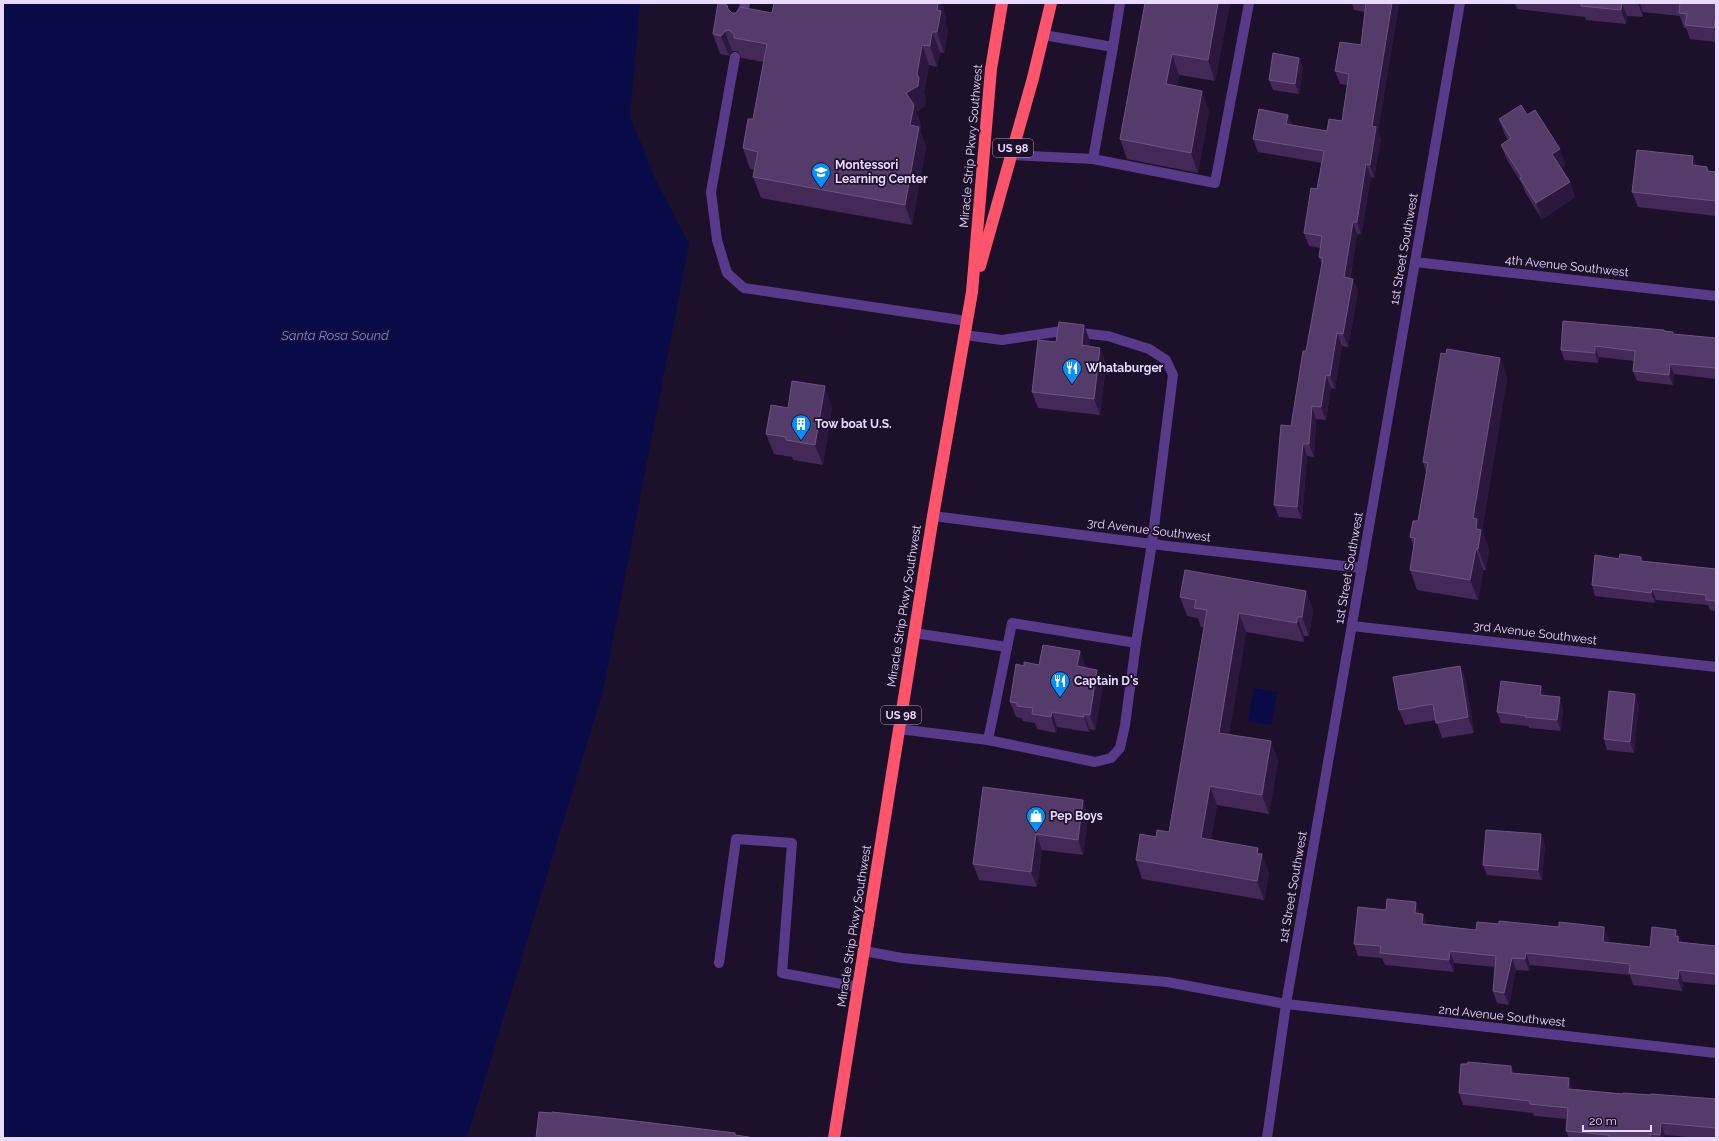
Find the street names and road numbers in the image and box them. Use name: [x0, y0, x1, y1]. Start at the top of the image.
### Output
street label: Miracle Strip Pkwy Southwest: [957, 64, 985, 228]
road number: US 98: [993, 139, 1033, 157]
street label: 1st Street Southwest: [1387, 192, 1421, 306]
street label: 4th Avenue Southwest: [1504, 253, 1630, 279]
street label: 1st Street Southwest: [1332, 511, 1366, 625]
street label: 3rd Avenue Southwest: [1086, 515, 1212, 545]
street label: Miracle Strip Pkwy Southwest: [884, 524, 924, 688]
street label: 3rd Avenue Southwest: [1472, 618, 1598, 648]
road number: US 98: [881, 706, 921, 724]
street label: 1st Street Southwest: [1276, 830, 1310, 944]
street label: Miracle Strip Pkwy Southwest: [834, 844, 874, 1008]
street label: 2nd Avenue Southwest: [1438, 1002, 1566, 1030]

